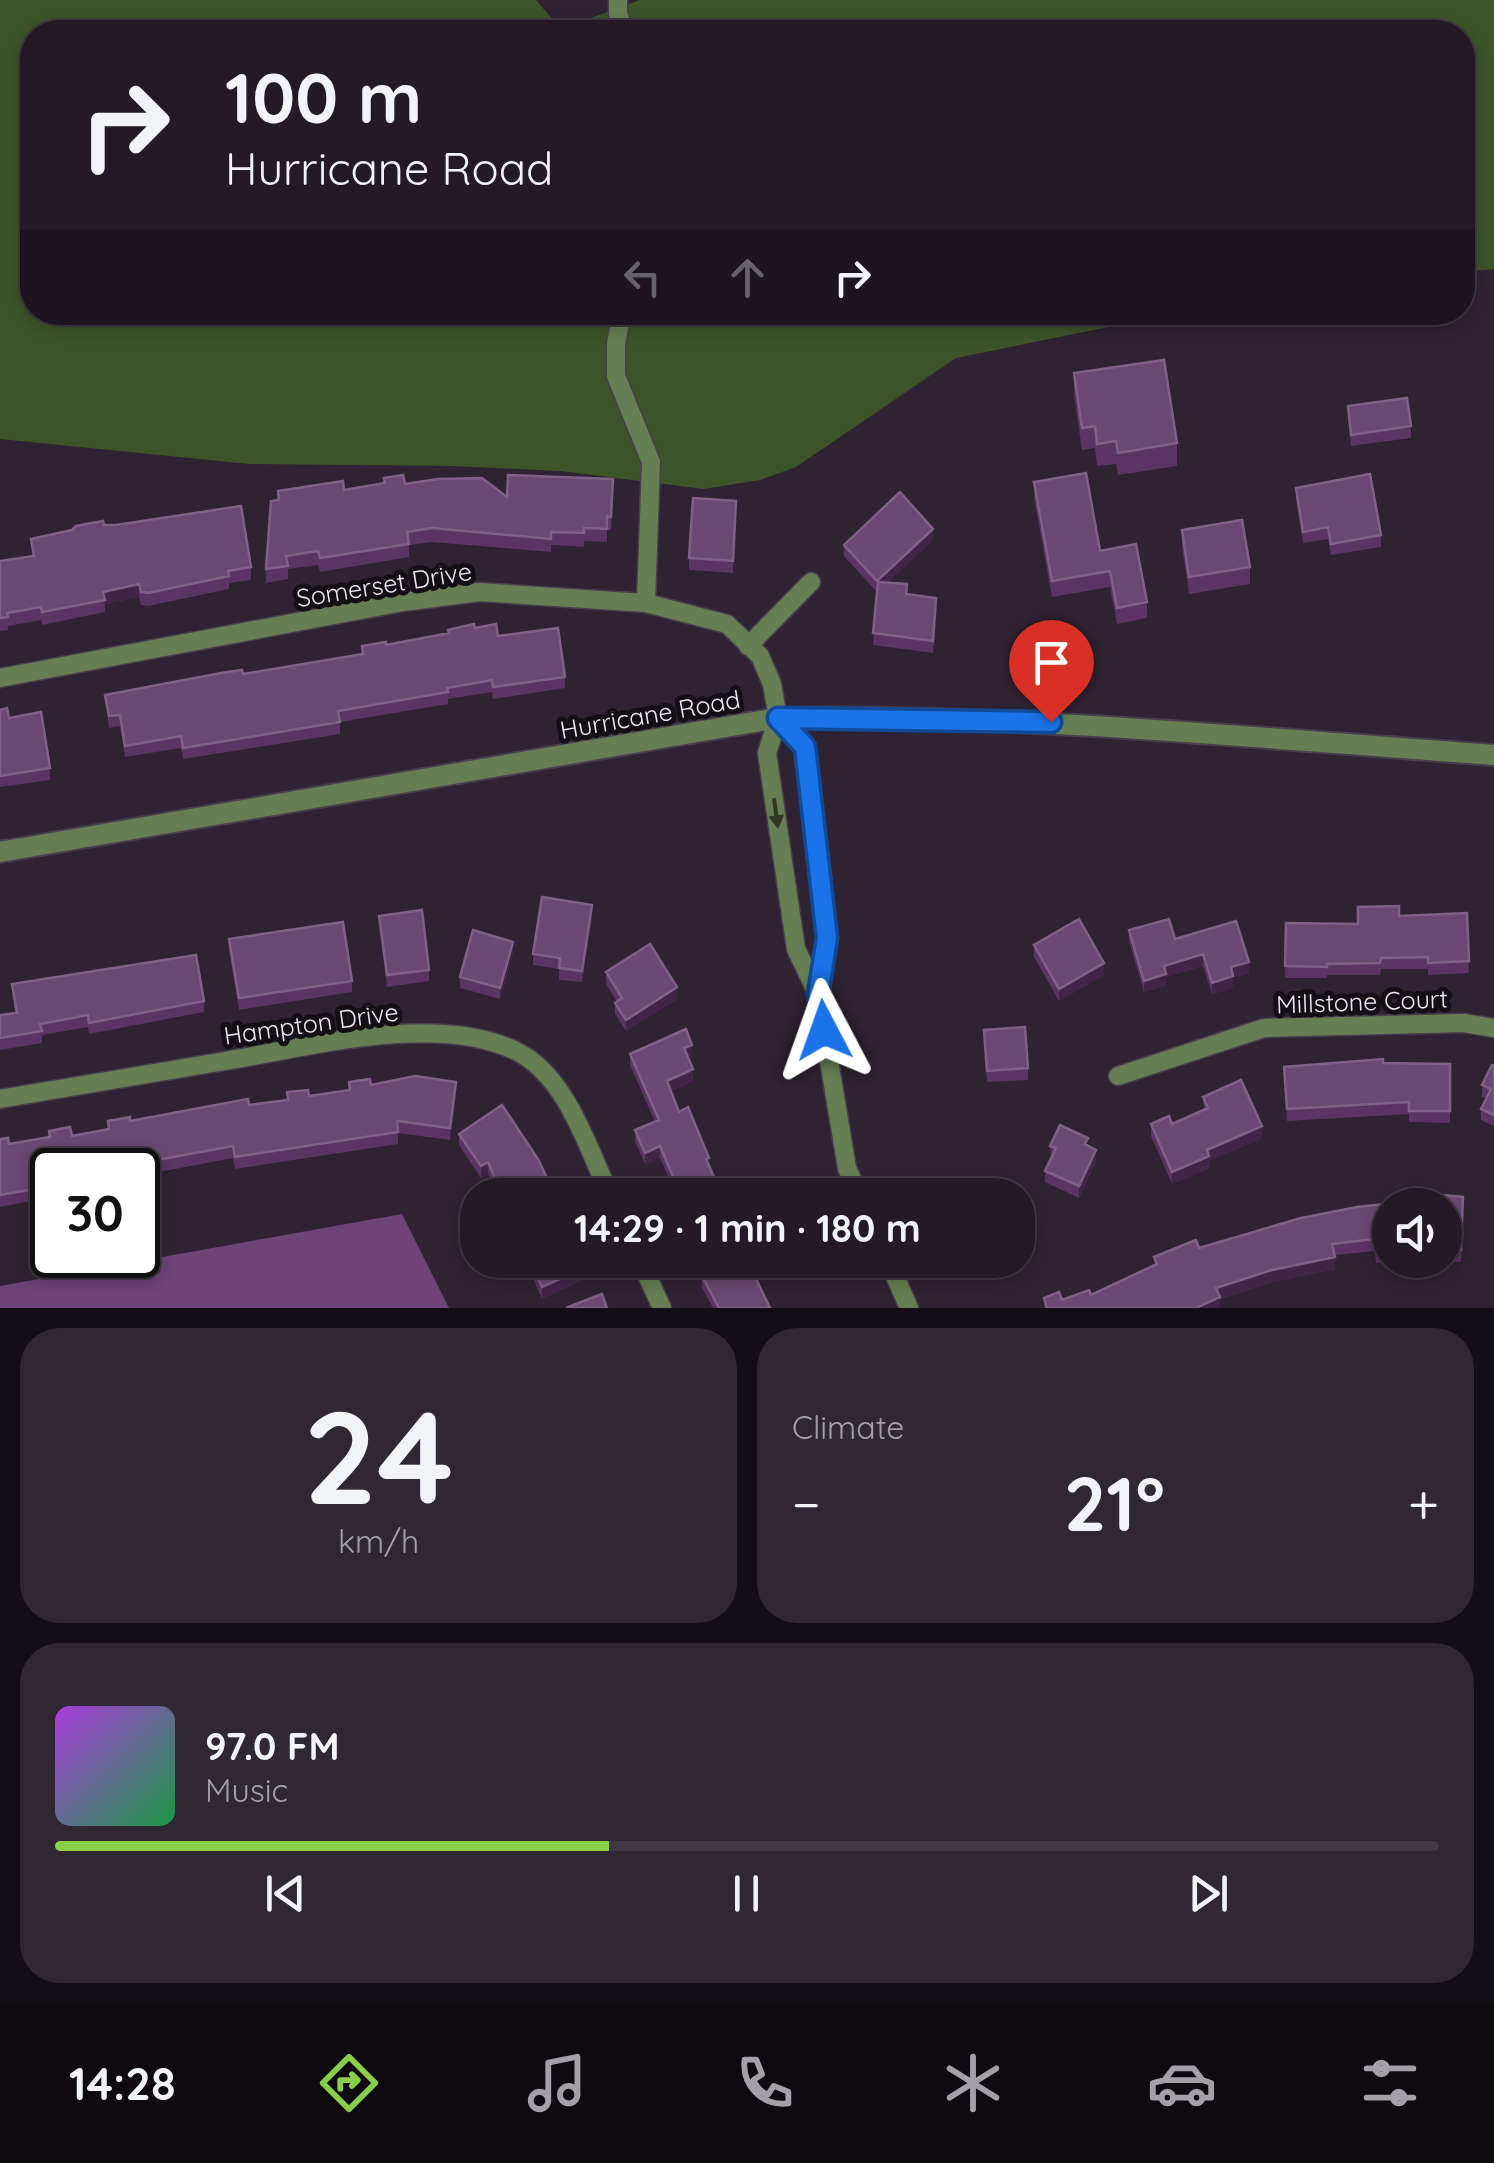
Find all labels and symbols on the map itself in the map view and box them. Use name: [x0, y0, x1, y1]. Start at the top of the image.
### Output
street label: Somerset Drive: [294, 555, 474, 613]
pin: [1009, 620, 1094, 723]
street label: Hurricane Road: [558, 683, 742, 745]
one-way arrow: [768, 798, 784, 829]
position arrow: [772, 978, 876, 1082]
street label: Millstone Court: [1276, 983, 1448, 1019]
street label: Hampton Drive: [222, 995, 400, 1051]
speed limit sign: 30: [30, 1148, 160, 1278]

